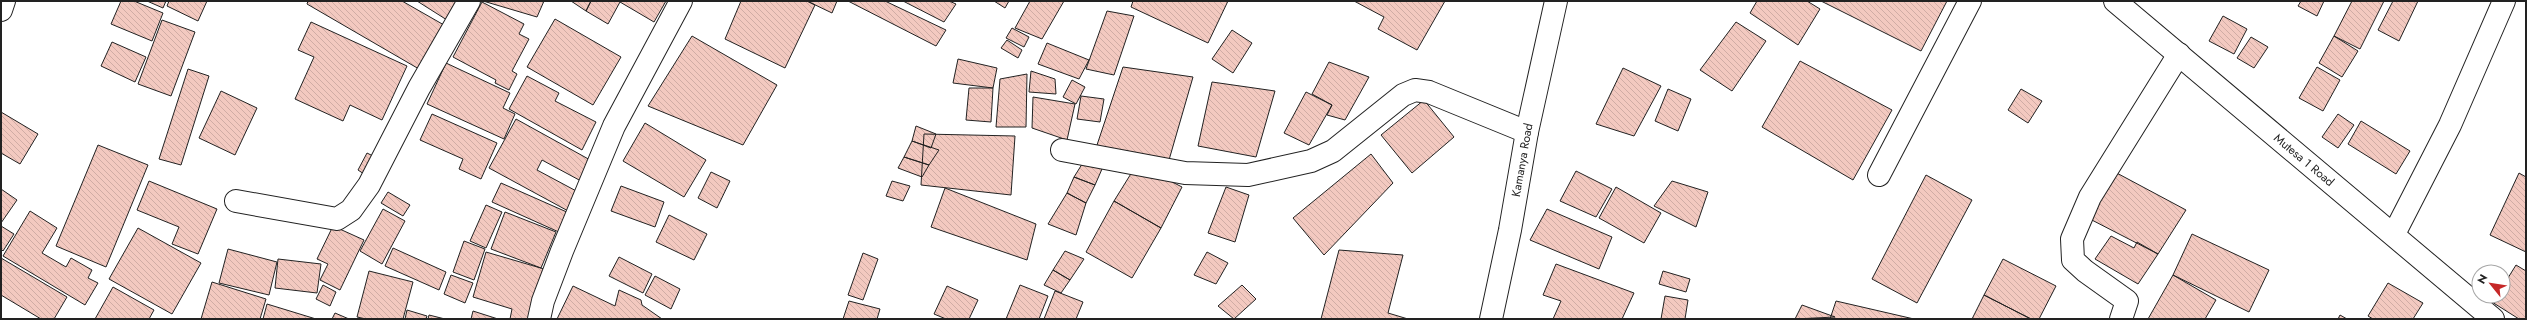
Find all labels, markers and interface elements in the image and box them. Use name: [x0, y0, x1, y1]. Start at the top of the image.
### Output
street label: Kamanya Road: [1507, 121, 1538, 198]
street label: Mutesa 1 Road: [2270, 129, 2338, 191]
north arrow: [2471, 264, 2511, 304]
text: N: [2473, 271, 2491, 287]

